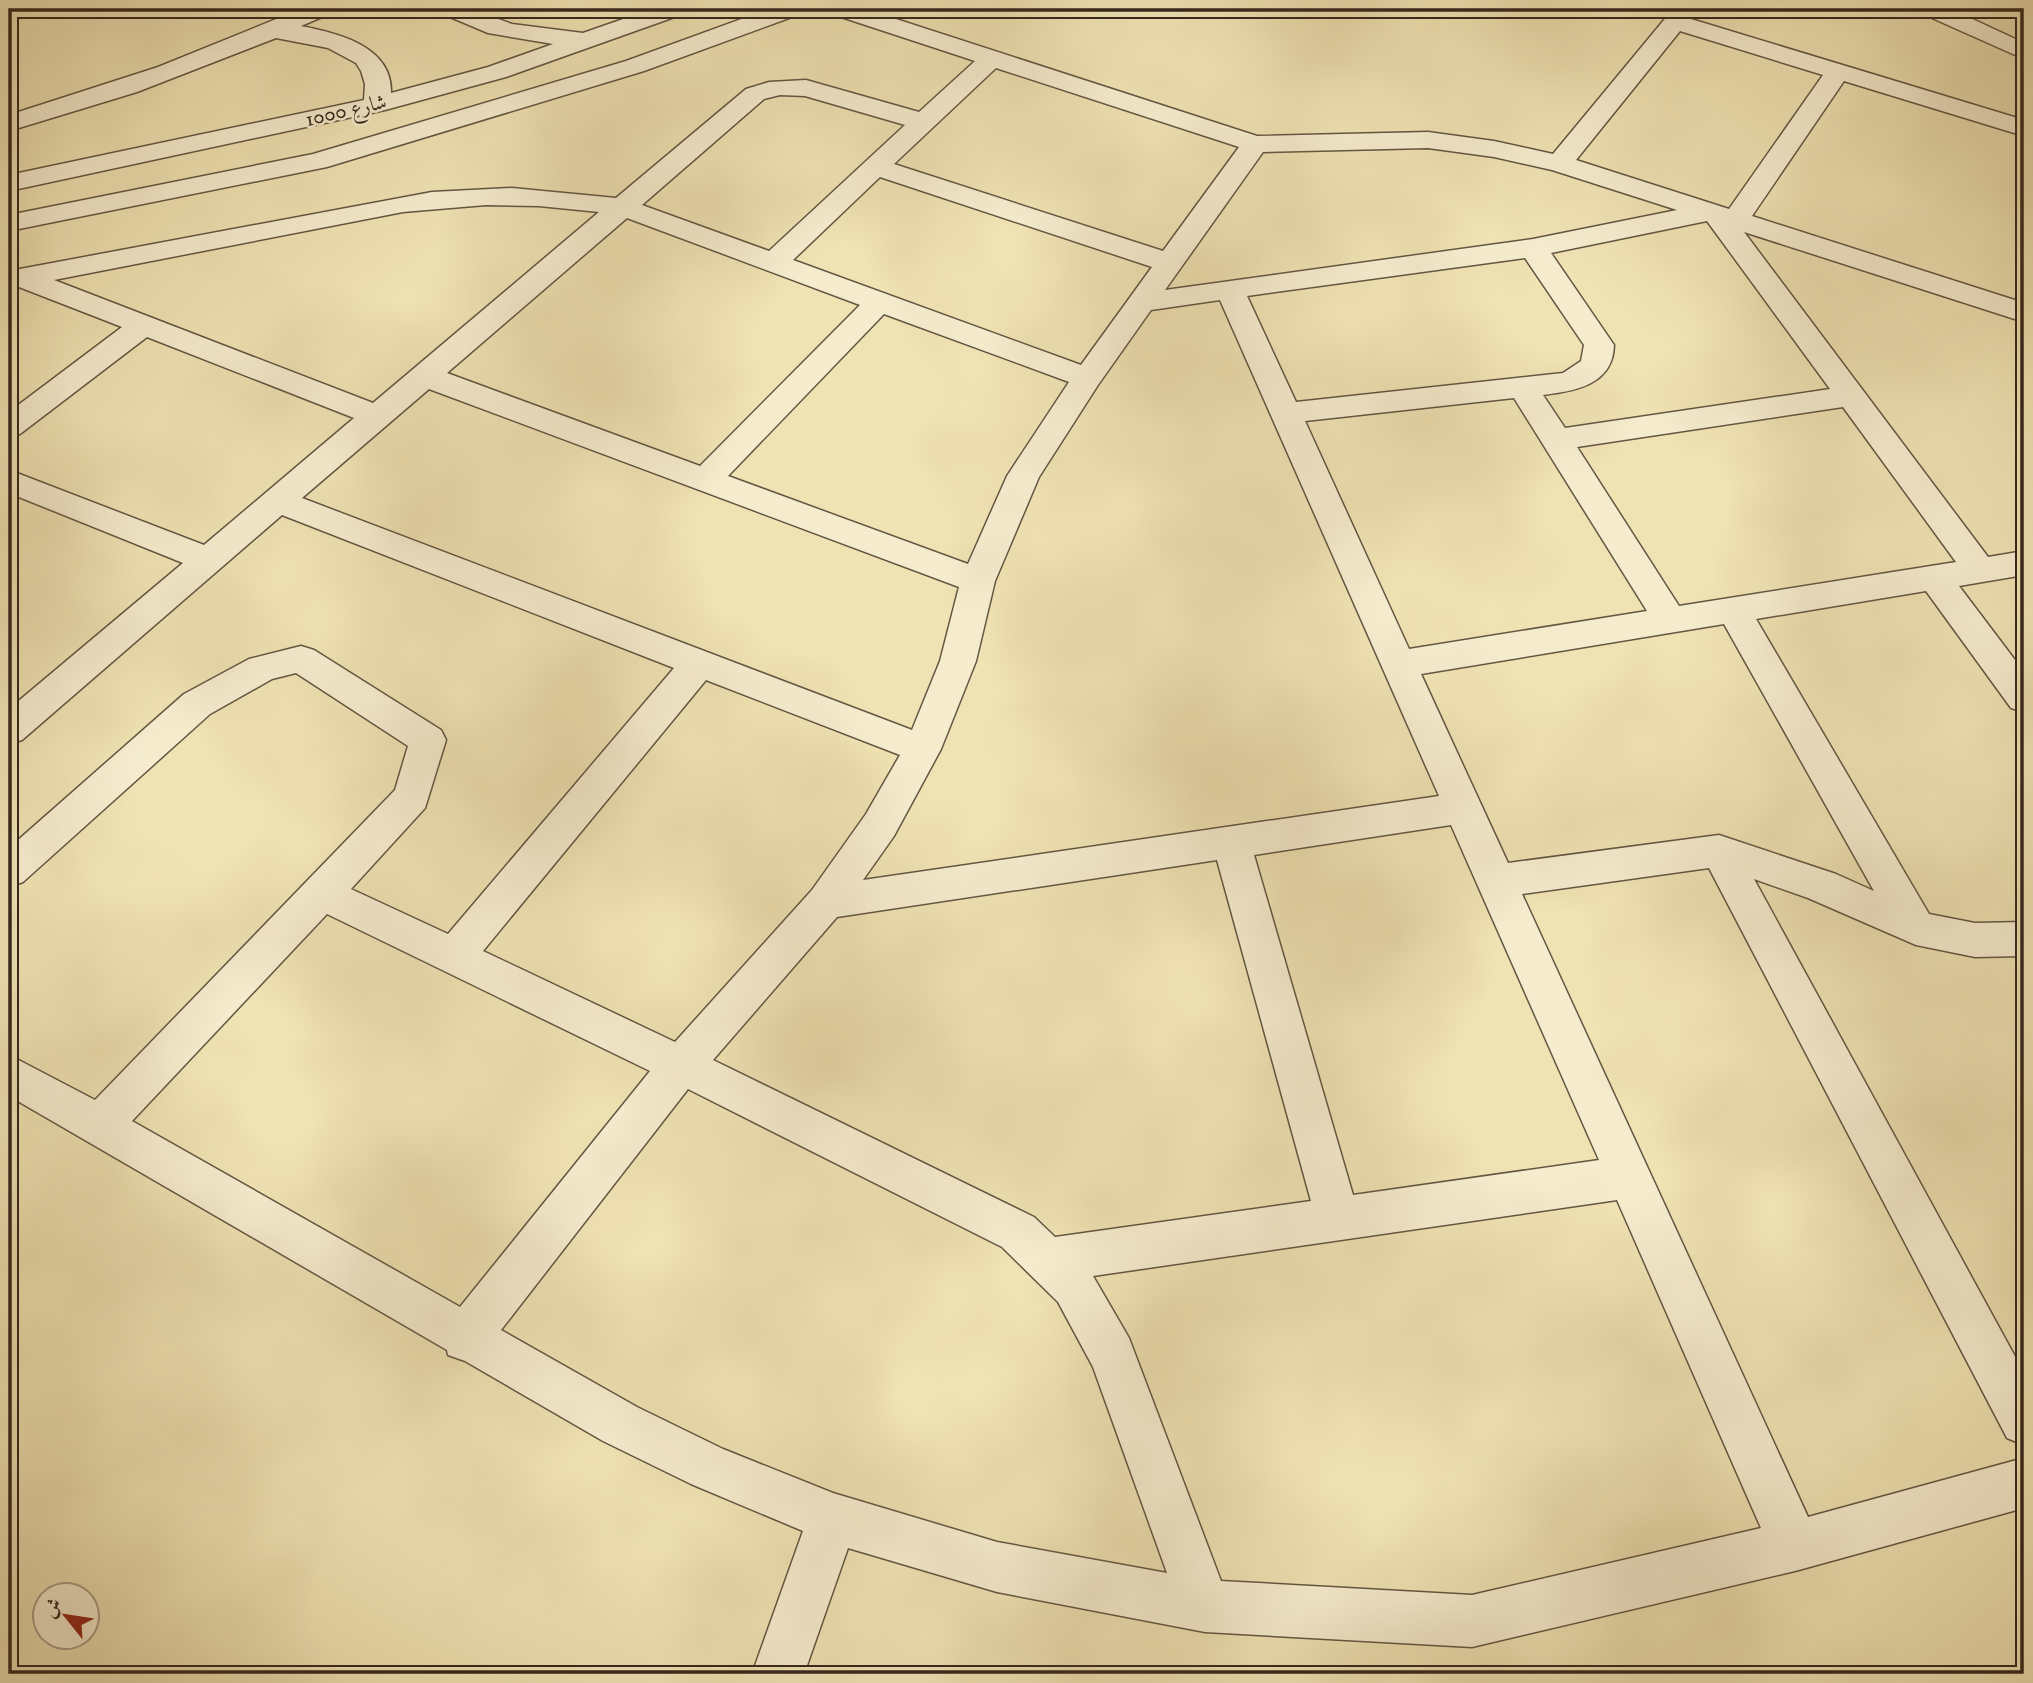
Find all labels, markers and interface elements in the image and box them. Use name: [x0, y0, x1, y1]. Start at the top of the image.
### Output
street label: شارع 1000: [303, 89, 390, 137]
north arrow: [32, 1582, 102, 1652]
text: ش: [38, 1594, 67, 1622]

